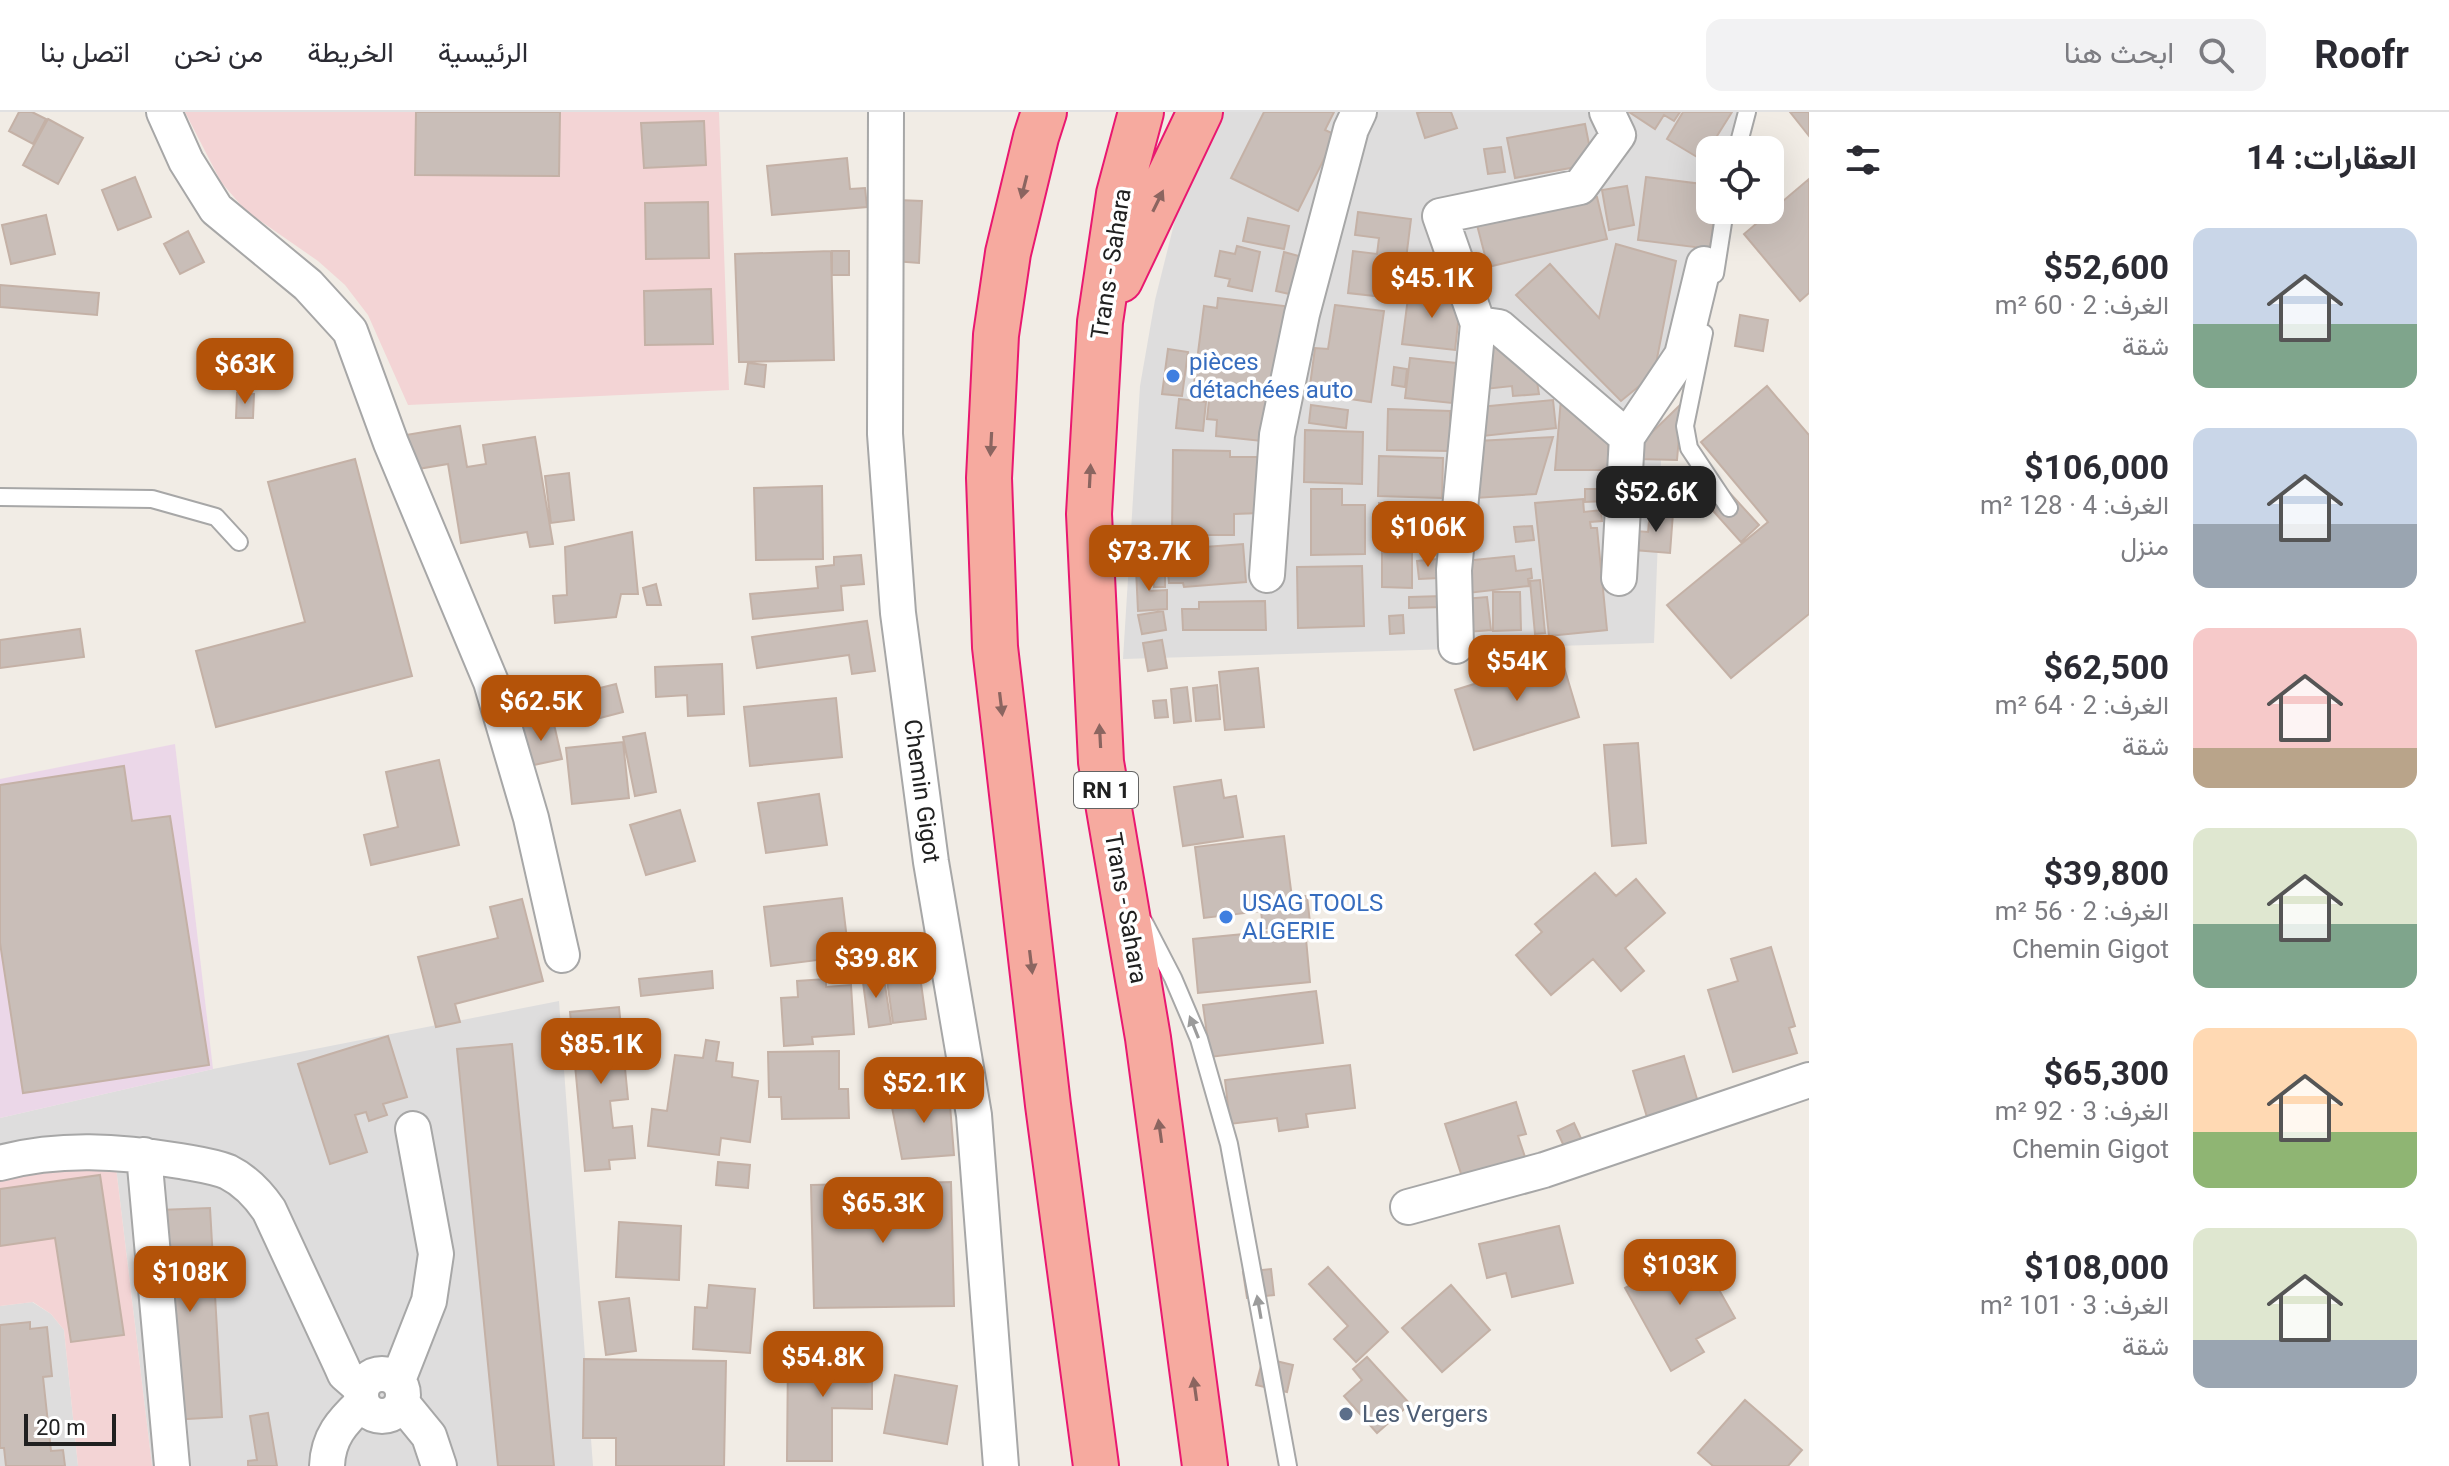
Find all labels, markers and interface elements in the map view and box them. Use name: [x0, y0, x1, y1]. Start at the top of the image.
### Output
search box: [1706, 19, 2266, 91]
icon: search: [2194, 33, 2238, 77]
text: Roofr: [2314, 33, 2409, 77]
text: ابحث هنا: [2064, 35, 2174, 70]
text: اتصل بنا: [40, 36, 130, 69]
text: من نحن: [174, 36, 263, 69]
text: الخريطة: [307, 36, 394, 69]
text: الرئيسية: [438, 36, 528, 69]
map controls: [1696, 136, 1784, 224]
button: locate: [1696, 136, 1784, 224]
text: العقارات: 14: [2246, 137, 2417, 177]
icon: filters: [1841, 138, 1885, 182]
one-way arrow: [1017, 175, 1029, 200]
street label: Trans - Sahara: [1085, 186, 1137, 342]
one-way arrow: [1151, 189, 1165, 212]
text: $52,600: [2044, 247, 2169, 287]
pin: $45.1K: [1367, 252, 1497, 320]
icon: home: [2257, 260, 2353, 356]
text: $45.1K: [1390, 263, 1474, 293]
text: الغرف: 2 · 60 m²: [1995, 290, 2169, 320]
text: شقة: [2122, 331, 2169, 361]
pin: $63K: [198, 338, 292, 406]
place label: pièces détachées auto: [1189, 348, 1353, 404]
text: $63K: [214, 349, 276, 379]
marker: pièces détachées auto: [1164, 367, 1182, 385]
one-way arrow: [984, 432, 997, 457]
text: $106,000: [2024, 447, 2169, 487]
icon: home: [2257, 460, 2353, 556]
one-way arrow: [1084, 463, 1097, 488]
pin: $52.6K: [1591, 466, 1721, 534]
text: $52.6K: [1614, 477, 1698, 507]
text: الغرف: 4 · 128 m²: [1980, 490, 2169, 520]
pin: $106K: [1372, 501, 1484, 569]
text: $106K: [1390, 512, 1466, 542]
pin: $73.7K: [1084, 525, 1214, 593]
text: منزل: [2120, 531, 2169, 561]
text: $73.7K: [1107, 536, 1191, 566]
pin: $54K: [1470, 635, 1564, 703]
text: $54K: [1486, 646, 1548, 676]
text: $62,500: [2044, 647, 2169, 687]
icon: home: [2257, 660, 2353, 756]
pin: $62.5K: [476, 675, 606, 743]
text: $62.5K: [499, 686, 583, 716]
text: الغرف: 2 · 64 m²: [1995, 690, 2169, 720]
one-way arrow: [995, 692, 1008, 717]
street label: Chemin Gigot: [898, 717, 946, 865]
one-way arrow: [1093, 723, 1106, 748]
text: شقة: [2122, 731, 2169, 761]
road number: RN 1: [1074, 772, 1138, 808]
street label: Trans - Sahara: [1099, 830, 1153, 986]
text: $39,800: [2044, 853, 2169, 893]
icon: home: [2257, 860, 2353, 956]
place label: USAG TOOLS ALGERIE: [1242, 889, 1383, 945]
text: الغرف: 2 · 56 m²: [1995, 896, 2169, 926]
marker: USAG TOOLS ALGERIE: [1217, 908, 1235, 926]
pin: $39.8K: [811, 932, 941, 1000]
text: Chemin Gigot: [2012, 934, 2169, 964]
text: $39.8K: [834, 943, 918, 973]
one-way arrow: [1025, 950, 1038, 975]
one-way arrow: [1187, 1015, 1200, 1039]
pin: $85.1K: [536, 1018, 666, 1086]
text: $85.1K: [559, 1029, 643, 1059]
text: $65,300: [2044, 1053, 2169, 1093]
pin: $52.1K: [859, 1057, 989, 1125]
icon: home: [2257, 1060, 2353, 1156]
text: $52.1K: [882, 1068, 966, 1098]
text: الغرف: 3 · 92 m²: [1995, 1096, 2169, 1126]
one-way arrow: [1153, 1118, 1166, 1143]
text: Chemin Gigot: [2012, 1134, 2169, 1164]
pin: $65.3K: [818, 1177, 948, 1245]
text: $65.3K: [841, 1188, 925, 1218]
pin: $103K: [1624, 1239, 1736, 1307]
pin: $108K: [134, 1246, 246, 1314]
text: $108,000: [2024, 1247, 2169, 1287]
text: $103K: [1642, 1250, 1718, 1280]
text: $108K: [152, 1257, 228, 1287]
icon: home: [2257, 1260, 2353, 1356]
text: الغرف: 3 · 101 m²: [1980, 1290, 2169, 1320]
one-way arrow: [1252, 1294, 1265, 1319]
pin: $54.8K: [758, 1331, 888, 1399]
text: شقة: [2122, 1331, 2169, 1361]
text: $54.8K: [781, 1342, 865, 1372]
one-way arrow: [1188, 1376, 1201, 1401]
place label: Les Vergers: [1362, 1400, 1488, 1428]
marker: Les Vergers: [1337, 1405, 1355, 1423]
scale bar: [24, 1410, 116, 1446]
text: 20 m: [36, 1415, 85, 1440]

